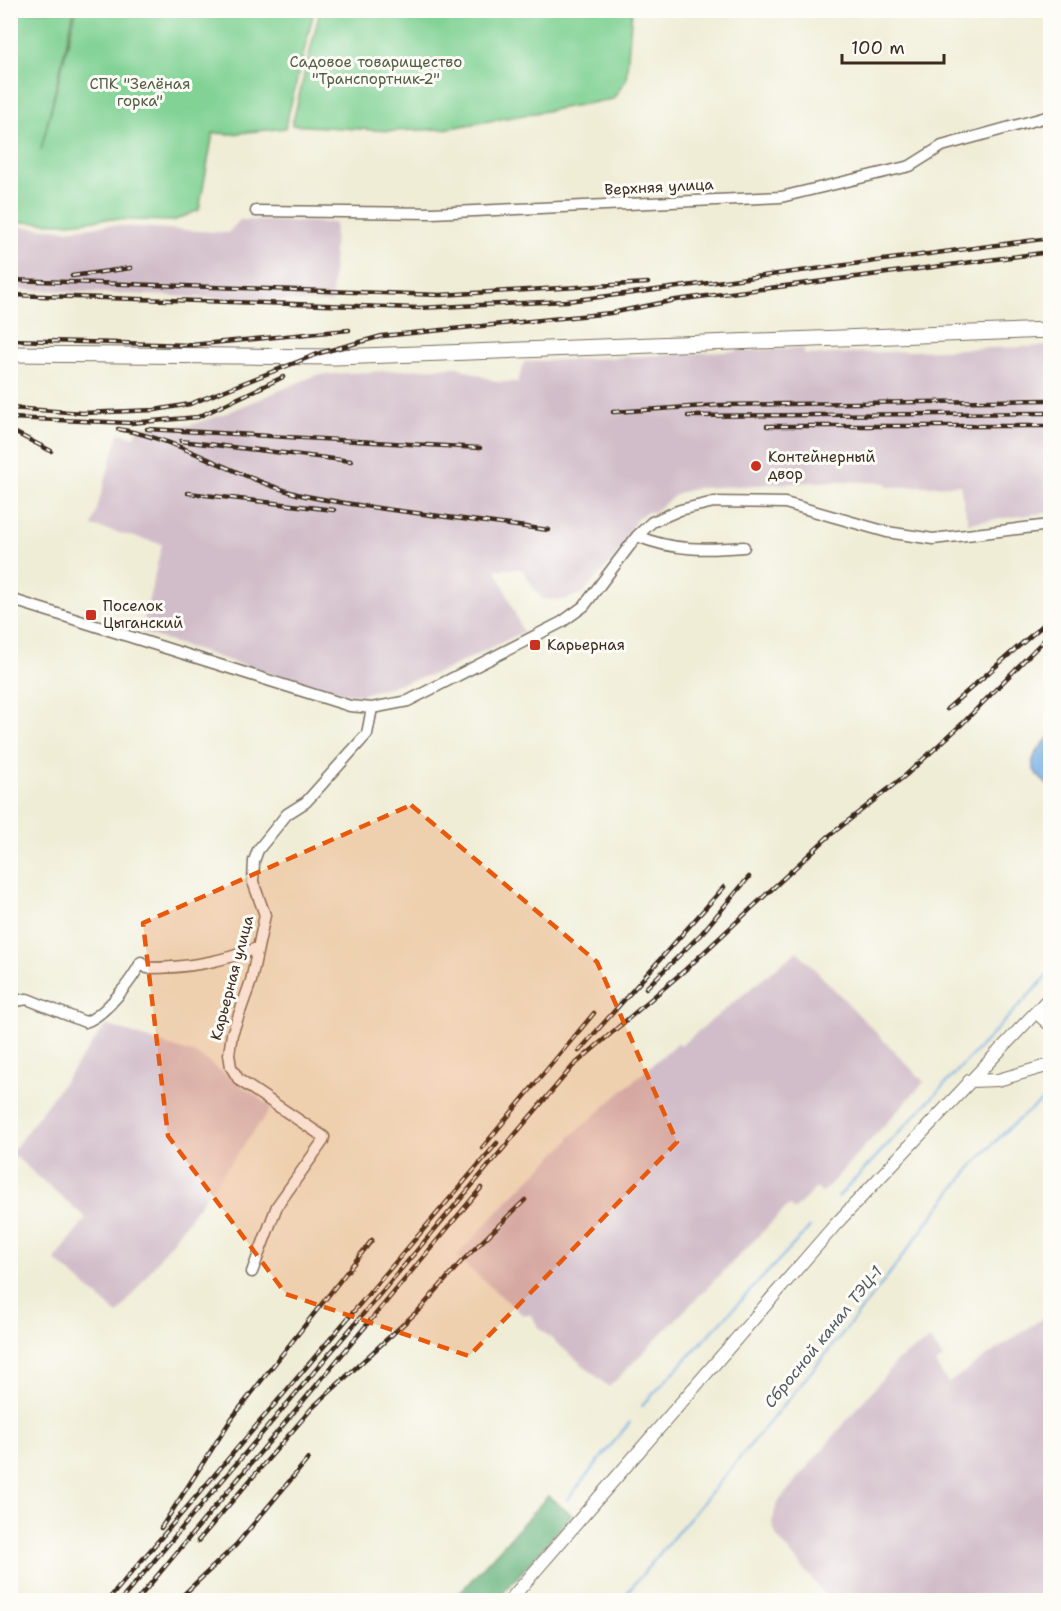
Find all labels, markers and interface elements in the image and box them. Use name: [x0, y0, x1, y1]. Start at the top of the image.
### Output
scale bar: [842, 27, 944, 65]
text: 100 m: [851, 36, 905, 60]
park label: Садовое товарищество "Транспортник-2": [290, 52, 462, 89]
park label: СПК "Зелёная горка": [90, 74, 190, 111]
street label: Верхняя улица: [604, 174, 715, 200]
place label: Контейнерный двор: [768, 447, 875, 484]
marker: Контейнерный двор: [749, 459, 763, 473]
place label: Поселок Цыганский: [103, 596, 183, 633]
marker: Поселок Цыганский: [84, 608, 98, 622]
place label: Карьерная: [547, 635, 625, 655]
marker: Карьерная: [528, 638, 542, 652]
street label: Карьерная улица: [206, 913, 258, 1043]
water label: Сбросной канал ТЭЦ-1: [759, 1261, 887, 1412]

